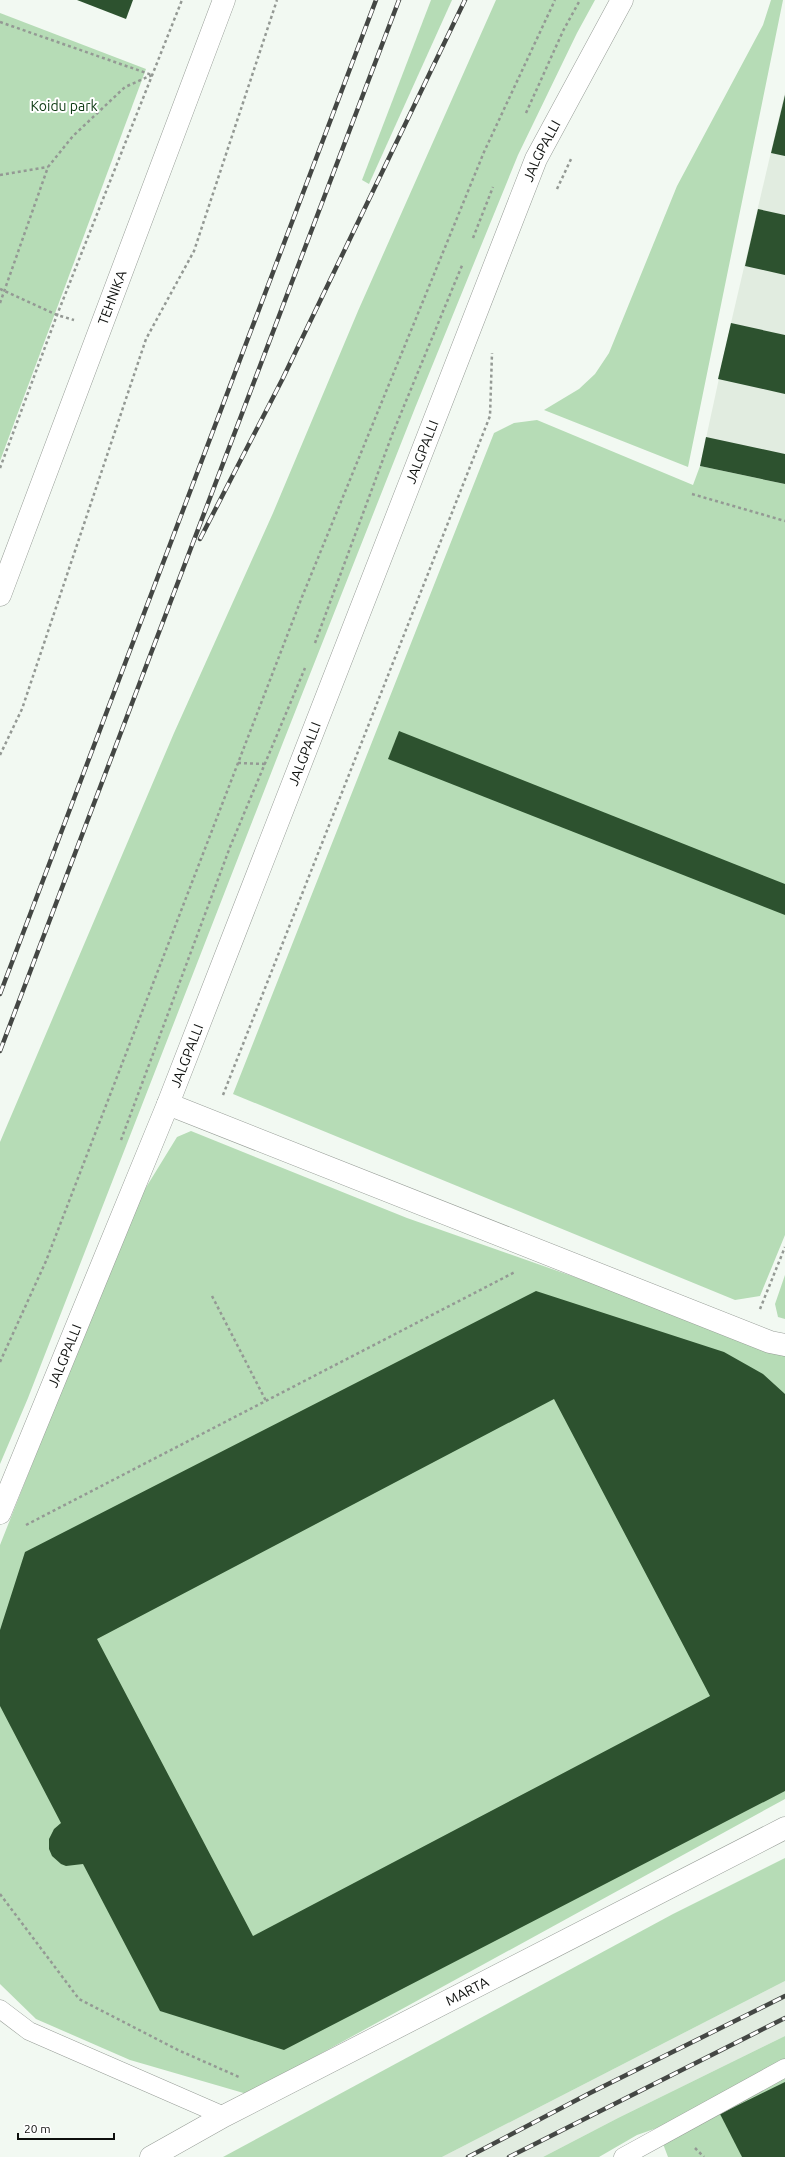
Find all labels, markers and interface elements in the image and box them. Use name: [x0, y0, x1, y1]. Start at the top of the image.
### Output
park label: Koidu park: [30, 98, 98, 114]
street label: JALGPALLI: [520, 117, 564, 184]
street label: TEHNIKA: [94, 268, 130, 327]
street label: JALGPALLI: [402, 418, 442, 486]
street label: JALGPALLI: [285, 720, 324, 788]
street label: JALGPALLI: [167, 1022, 206, 1090]
street label: JALGPALLI: [45, 1322, 85, 1390]
street label: MARTA: [443, 1974, 491, 2009]
scale bar: [18, 2115, 114, 2141]
text: 20 m: [24, 2122, 51, 2135]

